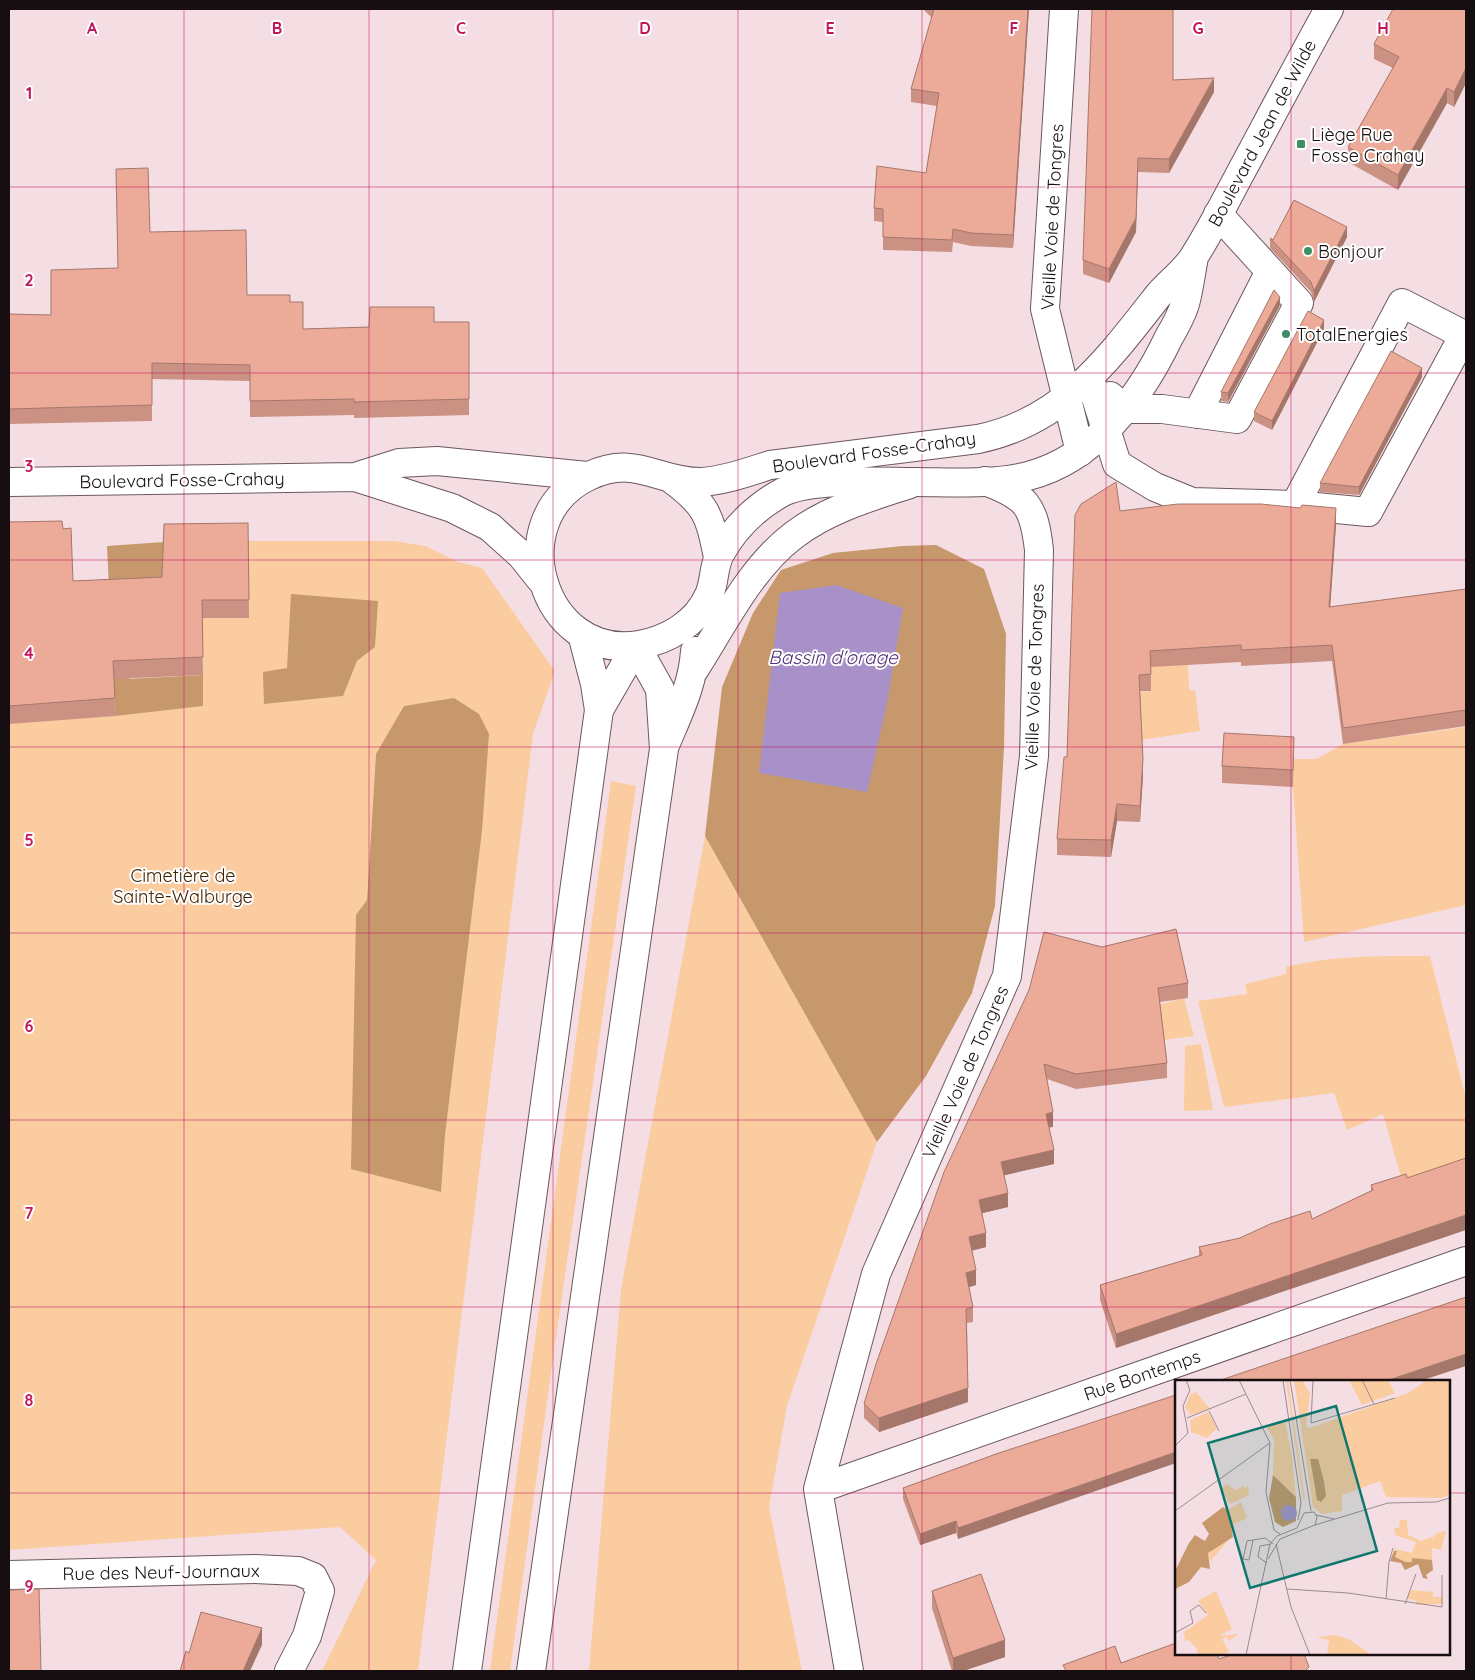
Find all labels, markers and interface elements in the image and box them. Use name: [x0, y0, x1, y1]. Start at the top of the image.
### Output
text: A: [87, 18, 98, 38]
text: B: [272, 18, 282, 38]
text: C: [456, 18, 466, 38]
text: D: [639, 18, 651, 38]
text: E: [825, 18, 835, 38]
text: F: [1010, 18, 1019, 38]
text: G: [1192, 18, 1204, 38]
text: H: [1377, 18, 1389, 38]
street label: Boulevard Jean de Wilde: [1203, 35, 1321, 231]
text: 1: [26, 83, 32, 103]
street label: Vieille Voie de Tongres: [1036, 123, 1068, 311]
place label: Liège Rue Fosse Crahay: [1311, 123, 1425, 167]
marker: Liège Rue Fosse Crahay: [1295, 138, 1307, 150]
place label: Bonjour: [1318, 240, 1384, 263]
marker: Bonjour: [1302, 245, 1314, 257]
text: 2: [24, 270, 34, 290]
place label: TotalEnergies: [1296, 323, 1408, 346]
marker: TotalEnergies: [1280, 328, 1292, 340]
street label: Boulevard Fosse-Crahay: [771, 426, 977, 478]
text: 3: [25, 456, 33, 476]
street label: Boulevard Fosse-Crahay: [79, 467, 285, 493]
street label: Vieille Voie de Tongres: [1019, 583, 1049, 771]
text: 4: [24, 643, 34, 663]
water label: Bassin d'orage: [768, 645, 899, 669]
text: 5: [24, 830, 34, 850]
park label: Cimetière de Sainte-Walburge: [113, 864, 253, 908]
street label: Vieille Voie de Tongres: [917, 982, 1013, 1162]
text: 6: [25, 1016, 34, 1036]
text: 7: [25, 1203, 34, 1223]
street label: Rue Bontemps: [1081, 1344, 1203, 1406]
inset map: [1175, 1380, 1450, 1655]
text: 8: [25, 1390, 34, 1410]
street label: Rue des Neuf-Journaux: [62, 1559, 260, 1585]
text: 9: [24, 1576, 34, 1596]

